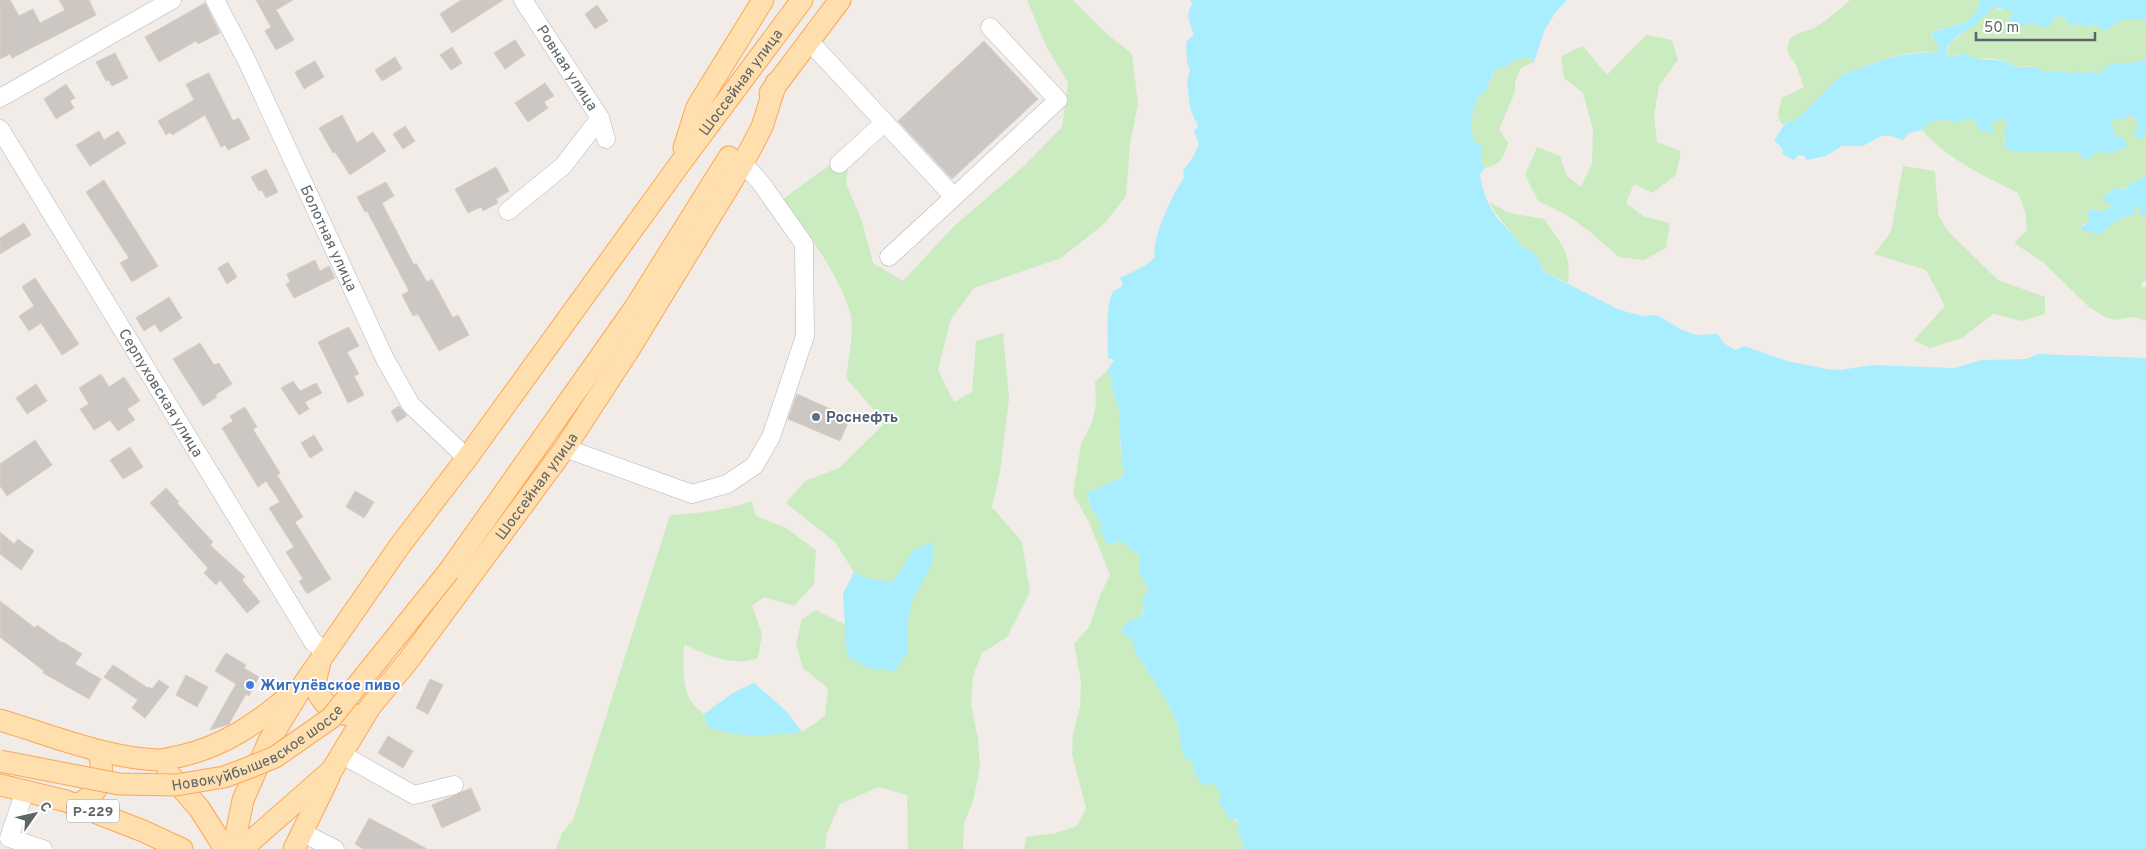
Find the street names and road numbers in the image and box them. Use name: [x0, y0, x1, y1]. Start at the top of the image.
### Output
street label: Ровная улица: [531, 22, 601, 115]
street label: Шоссейная улица: [696, 26, 788, 140]
street label: Болотная улица: [295, 182, 360, 295]
street label: Серпуховская улица: [113, 326, 206, 461]
street label: Шоссейная улица: [492, 430, 583, 545]
street label: Новокуйбышевское шоссе: [170, 702, 349, 797]
road number: Р-229: [67, 799, 119, 822]

